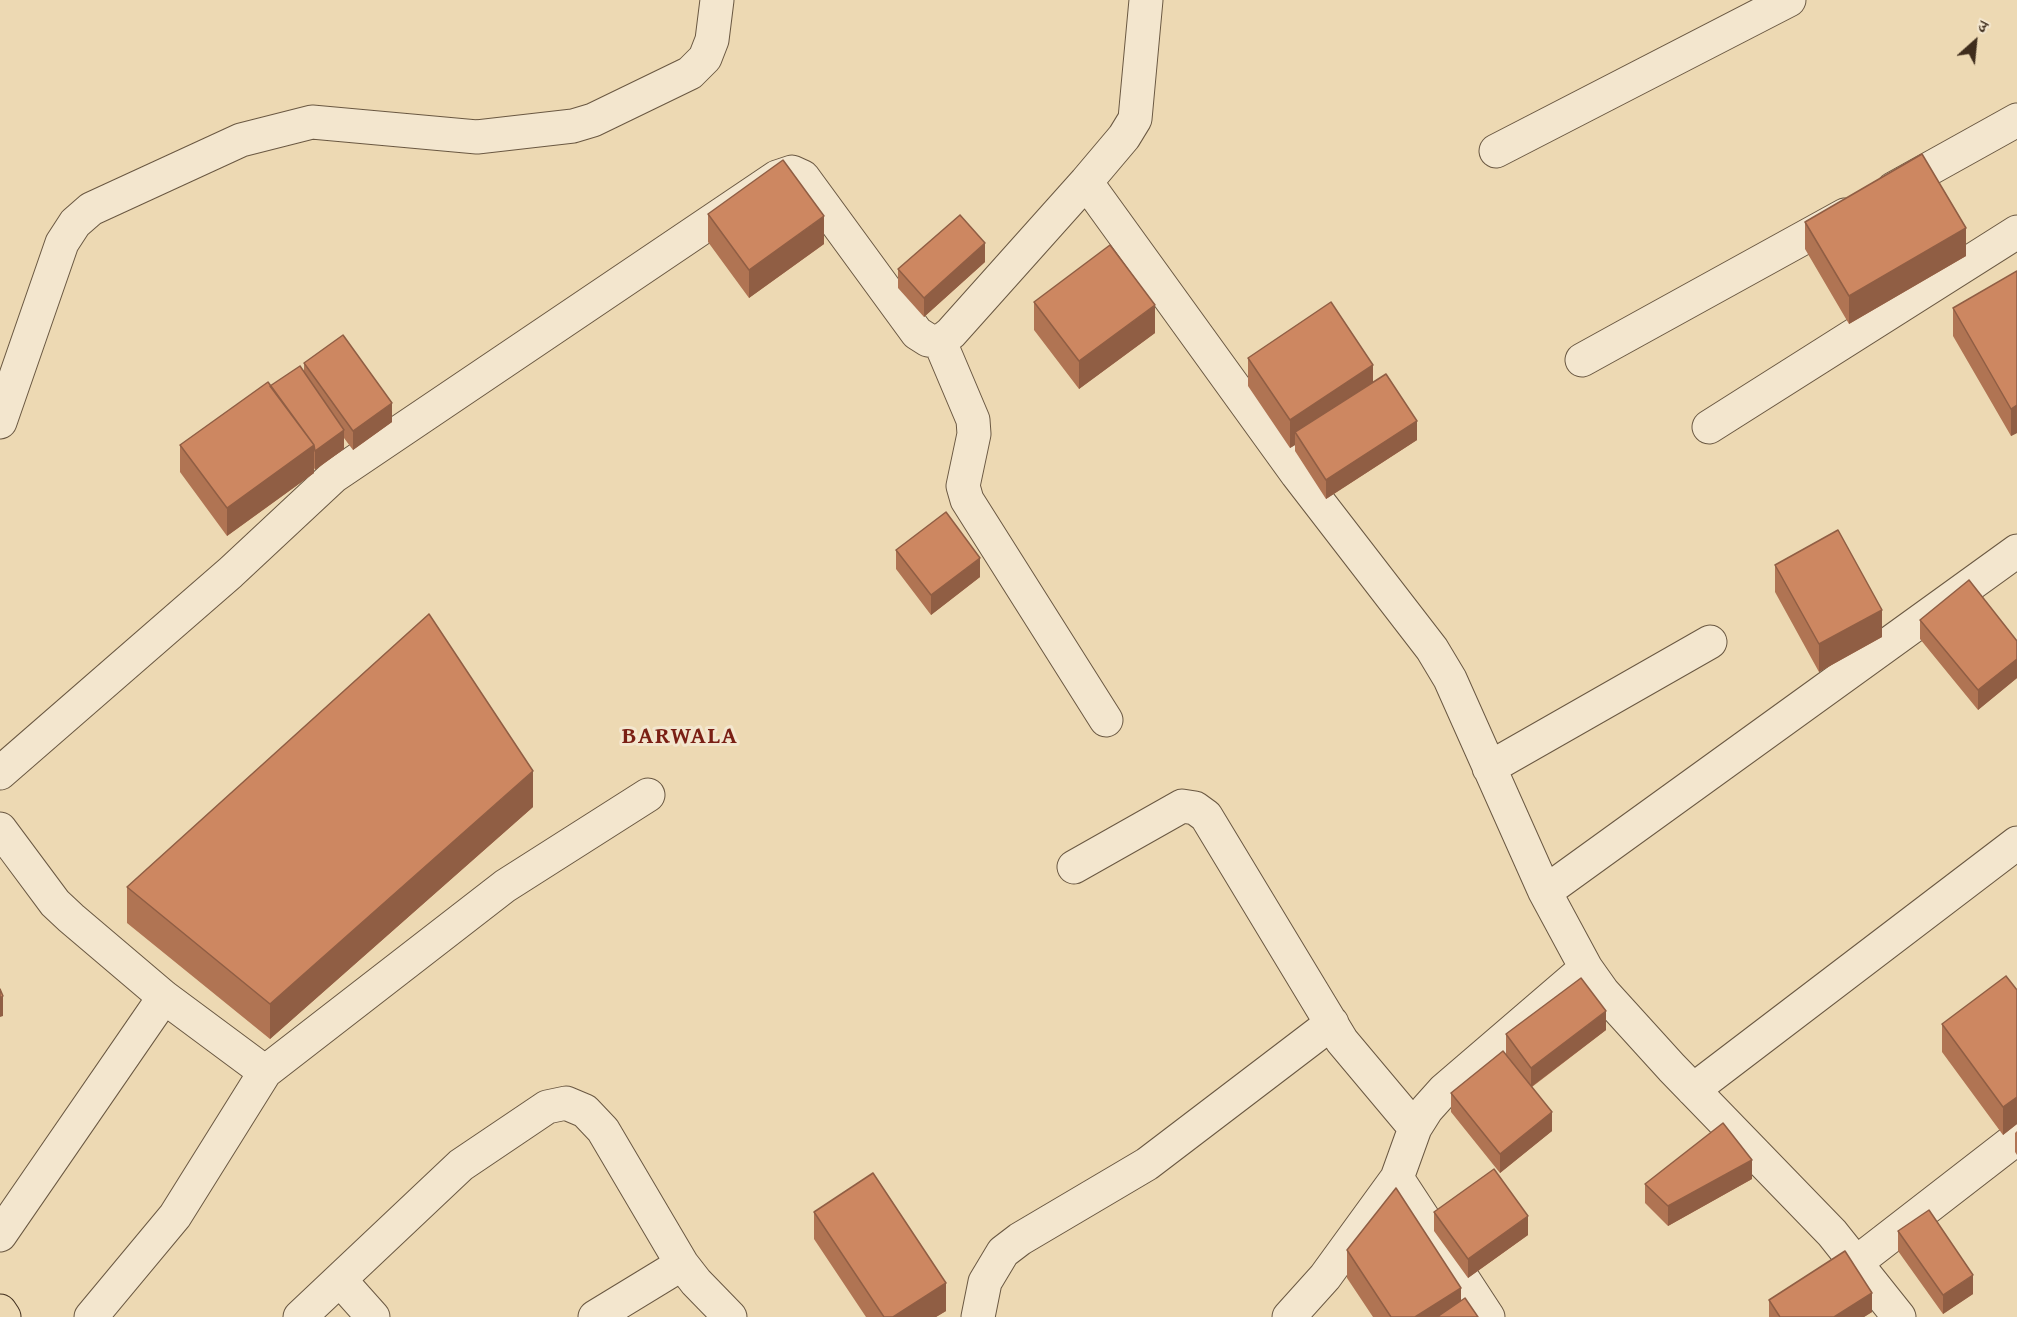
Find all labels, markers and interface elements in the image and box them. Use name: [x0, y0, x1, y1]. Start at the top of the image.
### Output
north arrow: [1945, 12, 2005, 72]
text: उ: [1974, 13, 1992, 39]
district label: BARWALA: [622, 723, 738, 751]

